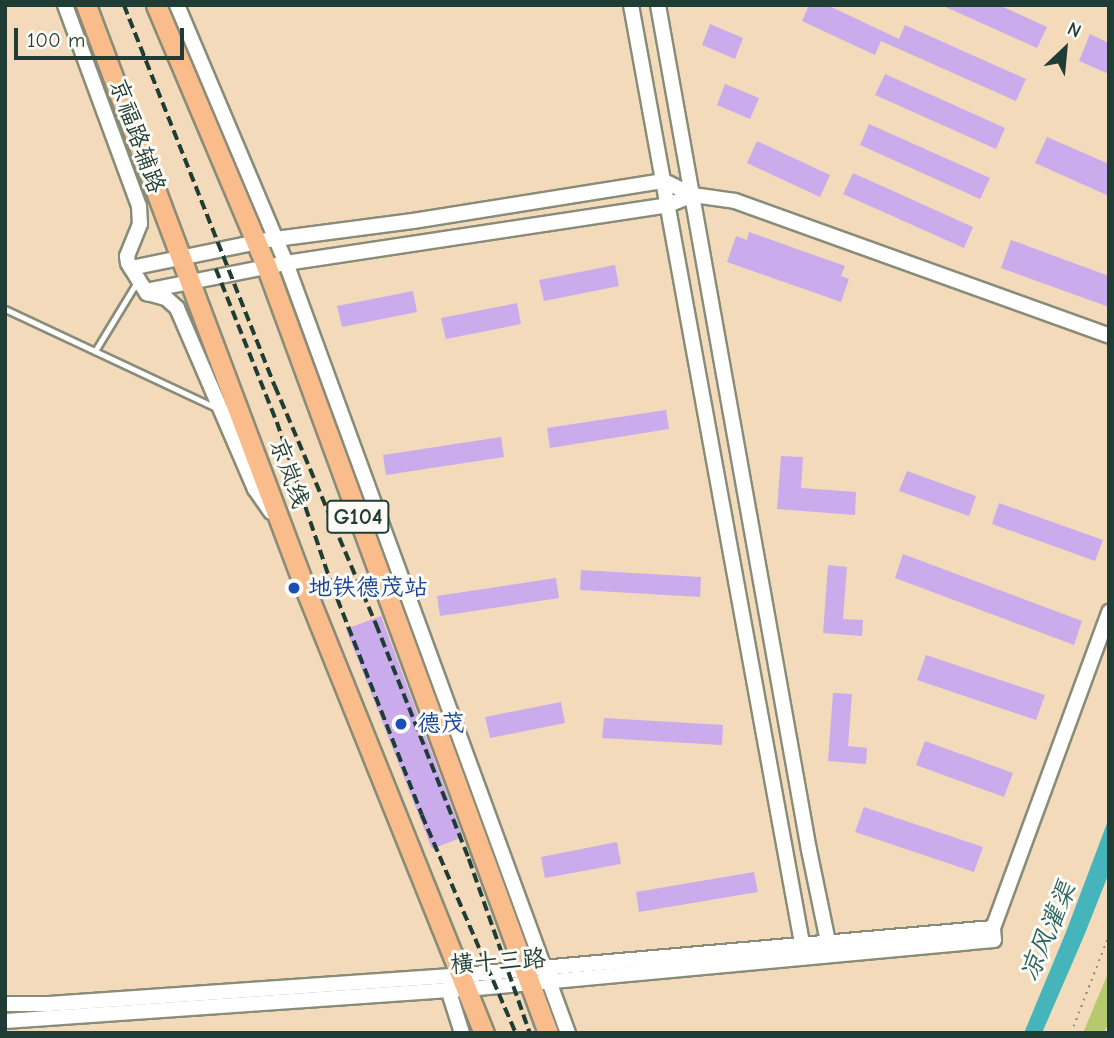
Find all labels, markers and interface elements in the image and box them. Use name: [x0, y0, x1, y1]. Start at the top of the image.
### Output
scale bar: [18, 14, 187, 58]
north arrow: [1030, 14, 1100, 84]
text: N: [1064, 18, 1085, 43]
text: 100 m: [27, 28, 85, 52]
street label: 京福路辅路: [103, 75, 171, 197]
street label: 京岚线: [263, 434, 315, 512]
road number: G104: [325, 498, 391, 537]
place label: 地铁德茂站: [308, 574, 428, 602]
marker: 地铁德茂站: [286, 580, 302, 596]
place label: 德茂: [417, 710, 465, 738]
marker: 德茂: [391, 714, 411, 734]
water label: 凉风灌渠: [1014, 878, 1084, 986]
street label: 横十三路: [449, 944, 547, 980]

